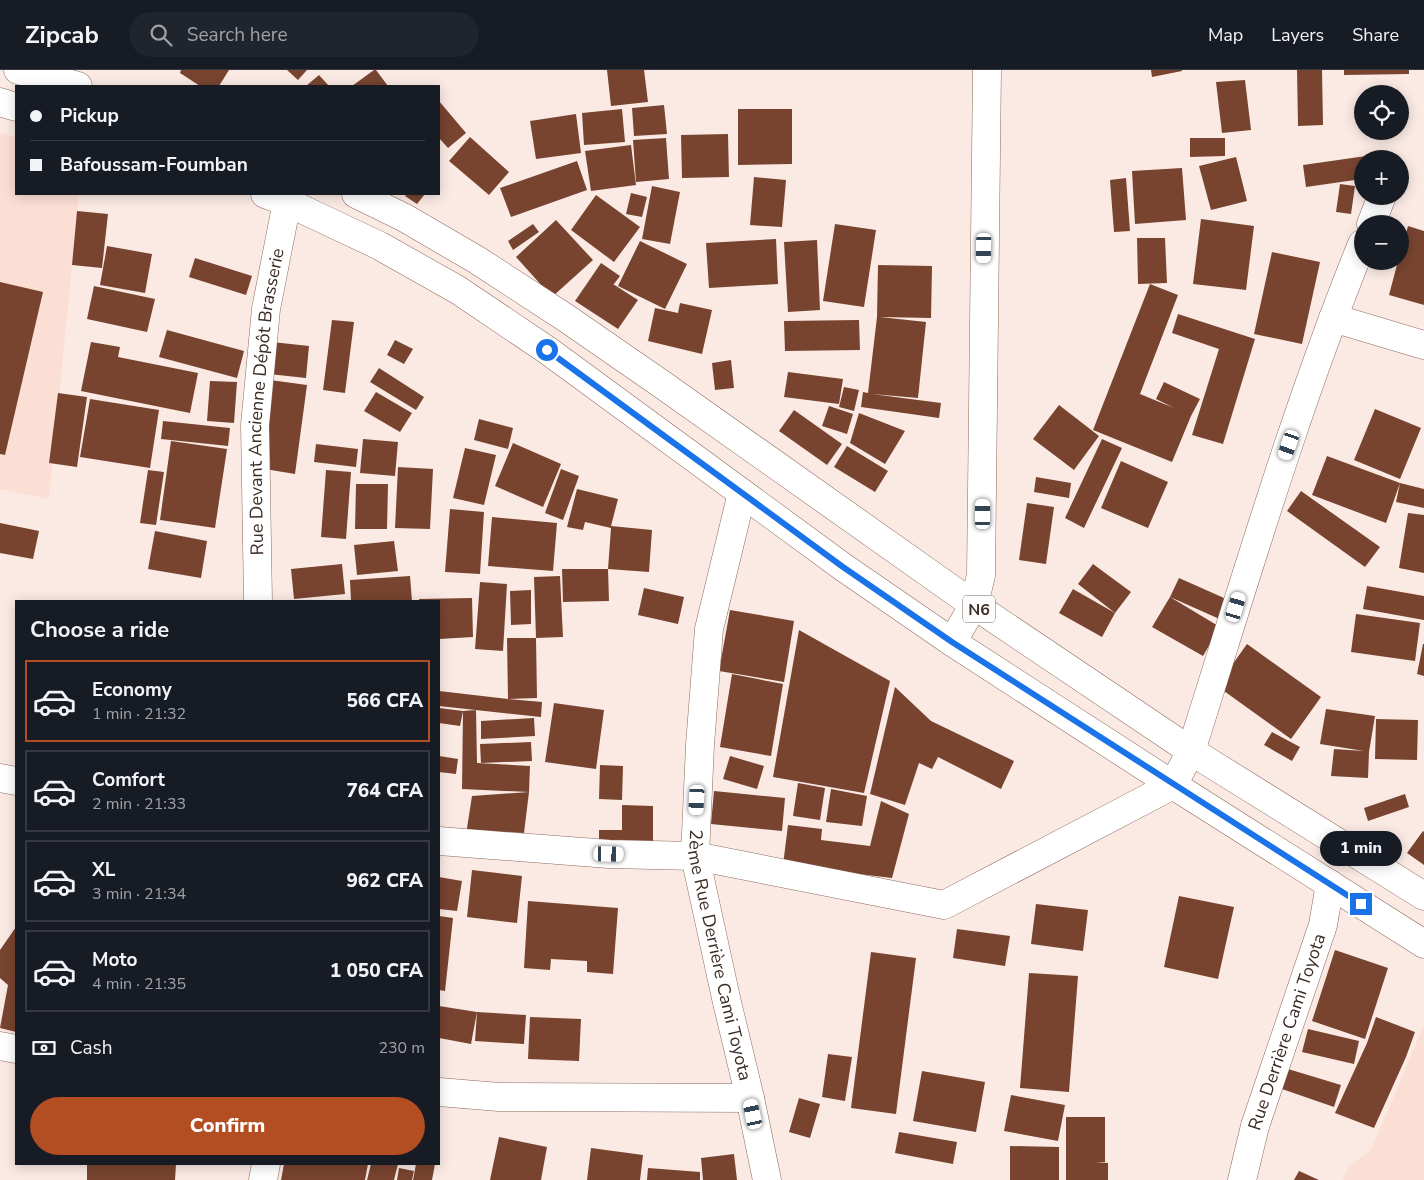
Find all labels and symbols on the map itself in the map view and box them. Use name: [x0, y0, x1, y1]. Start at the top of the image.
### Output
car: [976, 233, 991, 263]
street label: Rue Devant Ancienne Dépôt Brasserie: [243, 246, 290, 556]
route start: [536, 339, 558, 361]
car: [1277, 428, 1300, 462]
car: [975, 499, 990, 529]
car: [1224, 590, 1247, 624]
road number: N6: [963, 596, 995, 622]
car: [688, 785, 705, 815]
street label: 2ème Rue Derrière Cami Toyota: [682, 829, 757, 1083]
callout: 1 min: [1320, 832, 1402, 866]
car: [593, 846, 624, 862]
route end: [1350, 893, 1372, 915]
street label: Rue Derrière Cami Toyota: [1242, 930, 1331, 1133]
car: [742, 1098, 763, 1130]

